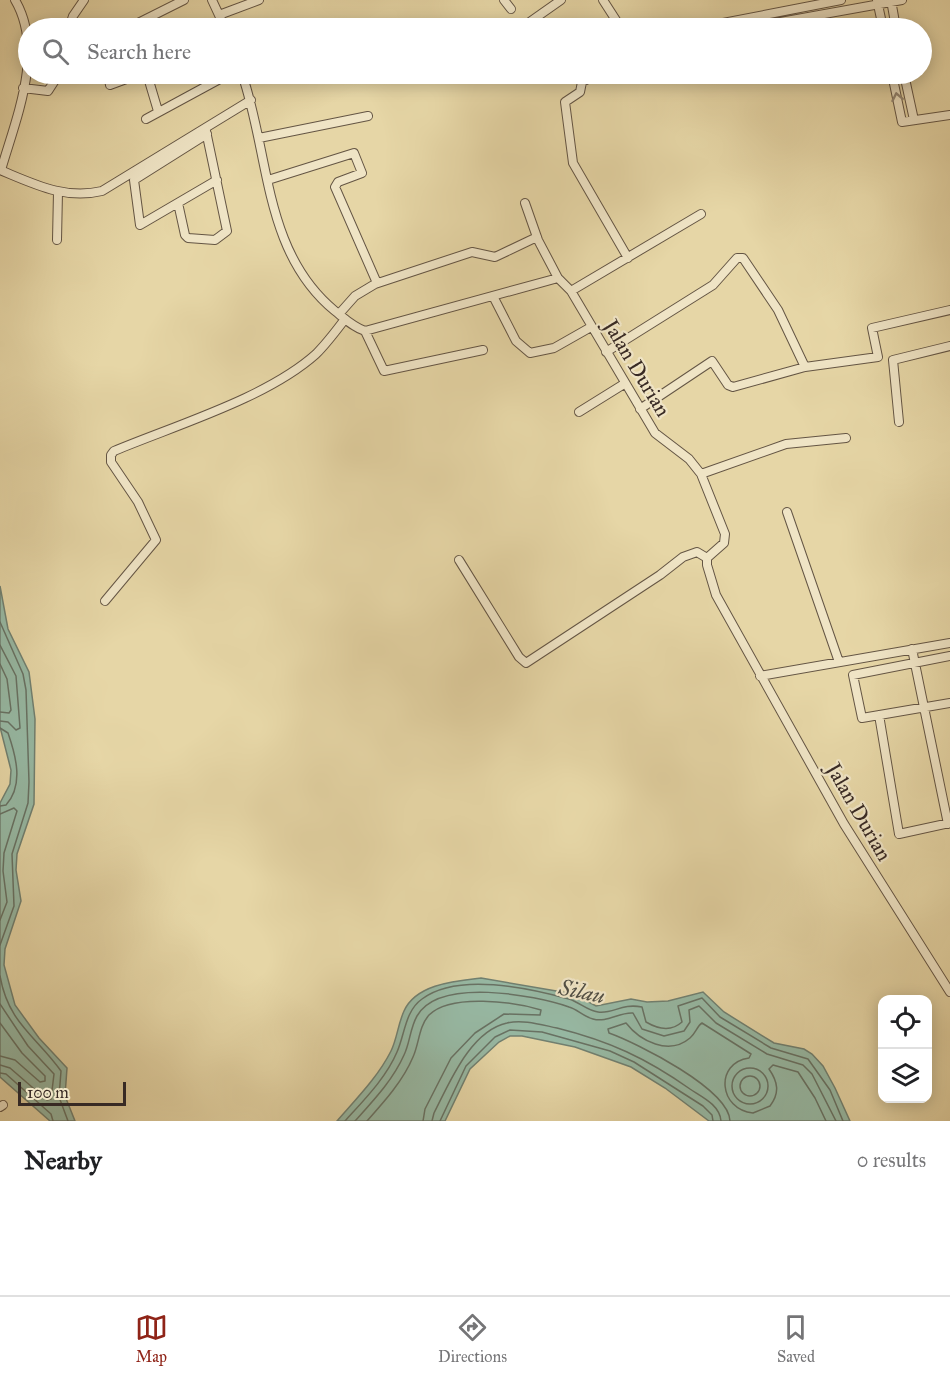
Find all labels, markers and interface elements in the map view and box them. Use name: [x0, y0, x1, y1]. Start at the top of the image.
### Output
search box: [18, 18, 932, 84]
icon: search: [39, 35, 72, 68]
text: Search here: [87, 38, 191, 65]
one-way arrow: [891, 93, 904, 103]
street label: Jalan Durian: [597, 313, 676, 421]
street label: Jalan Durian: [820, 757, 897, 866]
water label: Silau: [556, 973, 607, 1009]
map controls: [878, 995, 932, 1103]
button: locate: [878, 995, 932, 1049]
button: layers: [878, 1049, 932, 1103]
scale bar: [18, 1079, 126, 1106]
text: 100 m: [27, 1083, 69, 1102]
text: Nearby: [24, 1144, 102, 1176]
text: 0 results: [857, 1148, 926, 1172]
tab: Map: [135, 1311, 168, 1366]
tab: Directions: [438, 1311, 507, 1366]
tab: Saved: [777, 1311, 815, 1366]

